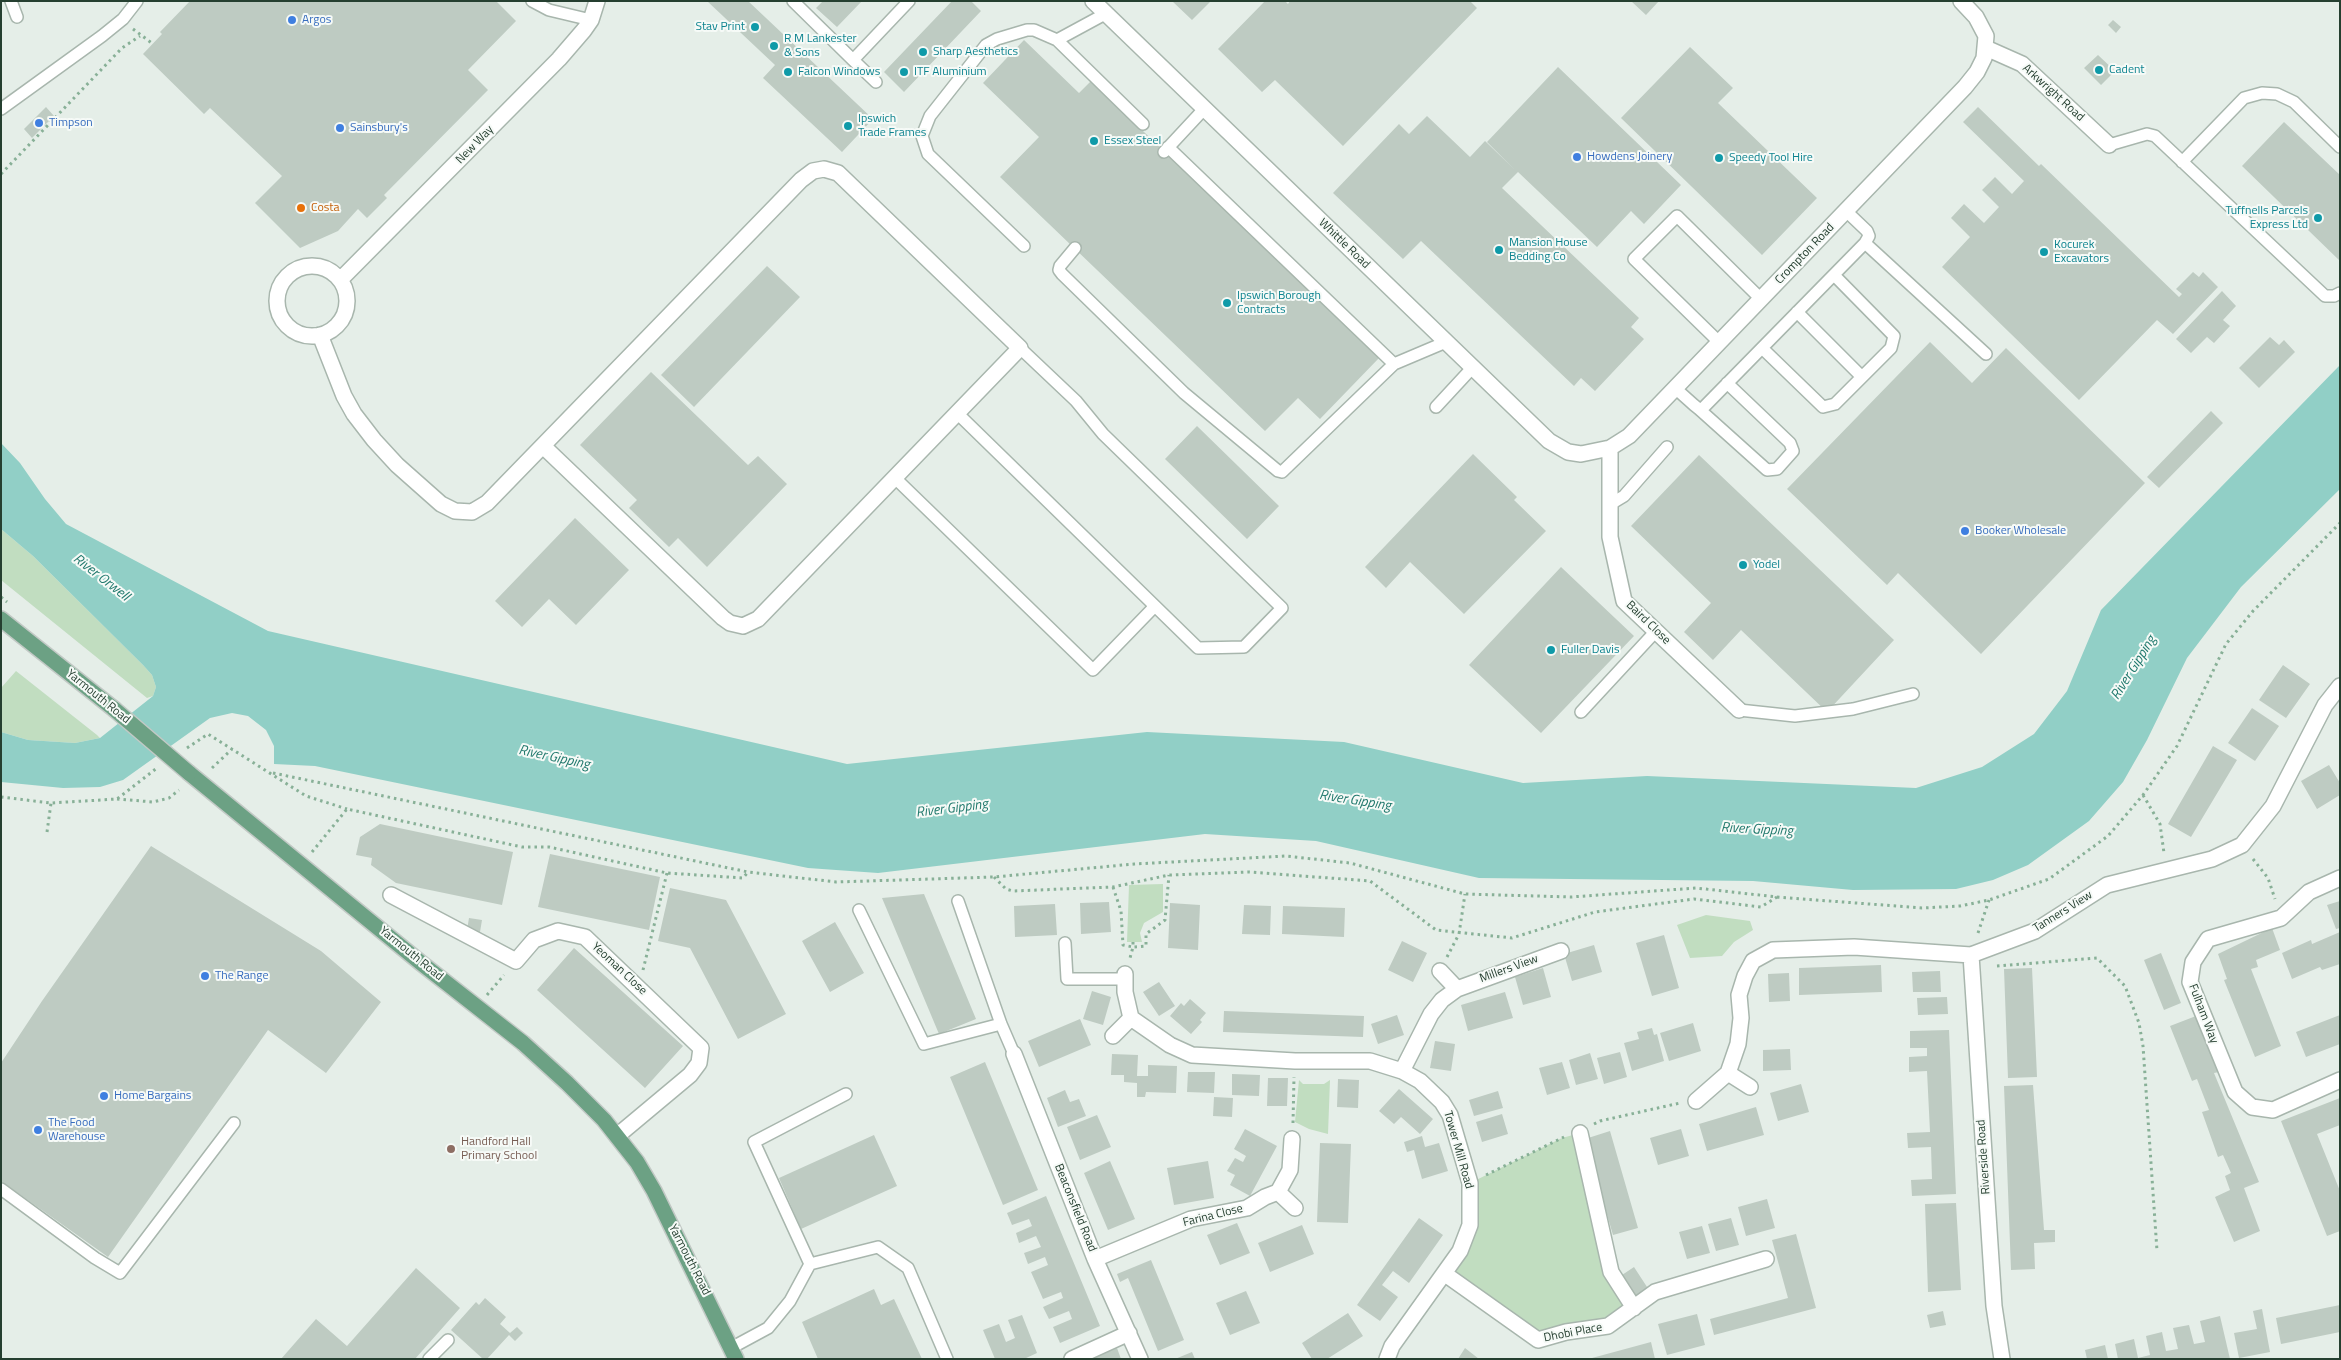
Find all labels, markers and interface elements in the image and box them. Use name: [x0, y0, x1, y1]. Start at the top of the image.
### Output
place label: Argos: [302, 13, 331, 27]
marker: Argos: [286, 14, 298, 26]
place label: Stav Print: [696, 20, 745, 34]
marker: Stav Print: [749, 21, 761, 33]
place label: R M Lankester & Sons: [784, 32, 857, 60]
marker: R M Lankester & Sons: [768, 40, 780, 52]
place label: Sharp Aesthetics: [933, 45, 1018, 59]
marker: Sharp Aesthetics: [917, 46, 929, 58]
street label: Arkwright Road: [2019, 61, 2087, 125]
place label: Cadent: [2109, 63, 2145, 77]
marker: Cadent: [2093, 64, 2105, 76]
place label: Falcon Windows: [798, 65, 880, 79]
place label: ITF Aluminium: [914, 65, 987, 79]
marker: Falcon Windows: [782, 66, 794, 78]
marker: ITF Aluminium: [898, 66, 910, 78]
place label: Ipswich Trade Frames: [858, 112, 926, 140]
place label: Timpson: [49, 116, 93, 130]
marker: Timpson: [33, 117, 45, 129]
marker: Ipswich Trade Frames: [842, 120, 854, 132]
place label: Sainsbury's: [350, 121, 408, 135]
marker: Sainsbury's: [334, 122, 346, 134]
street label: New Way: [453, 123, 497, 167]
place label: Essex Steel: [1104, 134, 1161, 148]
marker: Essex Steel: [1088, 135, 1100, 147]
place label: Howdens Joinery: [1587, 150, 1672, 164]
marker: Howdens Joinery: [1571, 151, 1583, 163]
place label: Speedy Tool Hire: [1729, 151, 1813, 165]
marker: Speedy Tool Hire: [1713, 152, 1725, 164]
place label: Costa: [311, 201, 340, 215]
marker: Costa: [295, 202, 307, 214]
place label: Tuffnells Parcels Express Ltd: [2225, 204, 2308, 232]
marker: Tuffnells Parcels Express Ltd: [2312, 212, 2324, 224]
street label: Whittle Road: [1315, 216, 1373, 272]
street label: Crompton Road: [1772, 221, 1838, 287]
place label: Mansion House Bedding Co: [1509, 236, 1588, 264]
place label: Kocurek Excavators: [2054, 238, 2109, 266]
marker: Mansion House Bedding Co: [1493, 244, 1505, 256]
marker: Kocurek Excavators: [2038, 246, 2050, 258]
place label: Ipswich Borough Contracts: [1237, 289, 1321, 317]
marker: Ipswich Borough Contracts: [1221, 297, 1233, 309]
place label: Booker Wholesale: [1975, 524, 2066, 538]
marker: Booker Wholesale: [1959, 525, 1971, 537]
water label: River Orwell: [70, 551, 132, 605]
place label: Yodel: [1753, 558, 1780, 572]
marker: Yodel: [1737, 559, 1749, 571]
street label: Baird Close: [1623, 598, 1673, 648]
water label: River Gipping: [2108, 633, 2160, 703]
place label: Fuller Davis: [1561, 643, 1620, 657]
marker: Fuller Davis: [1545, 644, 1557, 656]
street label: Yarmouth Road: [63, 667, 133, 727]
water label: River Gipping: [517, 742, 591, 774]
water label: River Gipping: [1318, 787, 1392, 815]
water label: River Gipping: [915, 796, 989, 822]
water label: River Gipping: [1721, 820, 1793, 840]
street label: Tanners View: [2031, 888, 2095, 936]
street label: Yarmouth Road: [376, 924, 446, 984]
street label: Yeoman Close: [588, 940, 650, 998]
street label: Millers View: [1478, 952, 1540, 986]
place label: The Range: [215, 969, 269, 983]
marker: The Range: [199, 970, 211, 982]
street label: Fulham Way: [2185, 982, 2221, 1046]
place label: Home Bargains: [114, 1089, 191, 1103]
marker: Home Bargains: [98, 1090, 110, 1102]
street label: Tower Mill Road: [1440, 1109, 1476, 1191]
place label: The Food Warehouse: [48, 1116, 105, 1144]
street label: Riverside Road: [1974, 1119, 1994, 1195]
marker: The Food Warehouse: [32, 1124, 44, 1136]
place label: Handford Hall Primary School: [461, 1135, 537, 1163]
marker: Handford Hall Primary School: [445, 1143, 457, 1155]
street label: Beaconsfield Road: [1051, 1162, 1099, 1254]
street label: Farina Close: [1182, 1202, 1244, 1230]
street label: Yarmouth Road: [665, 1222, 713, 1298]
street label: Dhobi Place: [1543, 1320, 1603, 1346]

